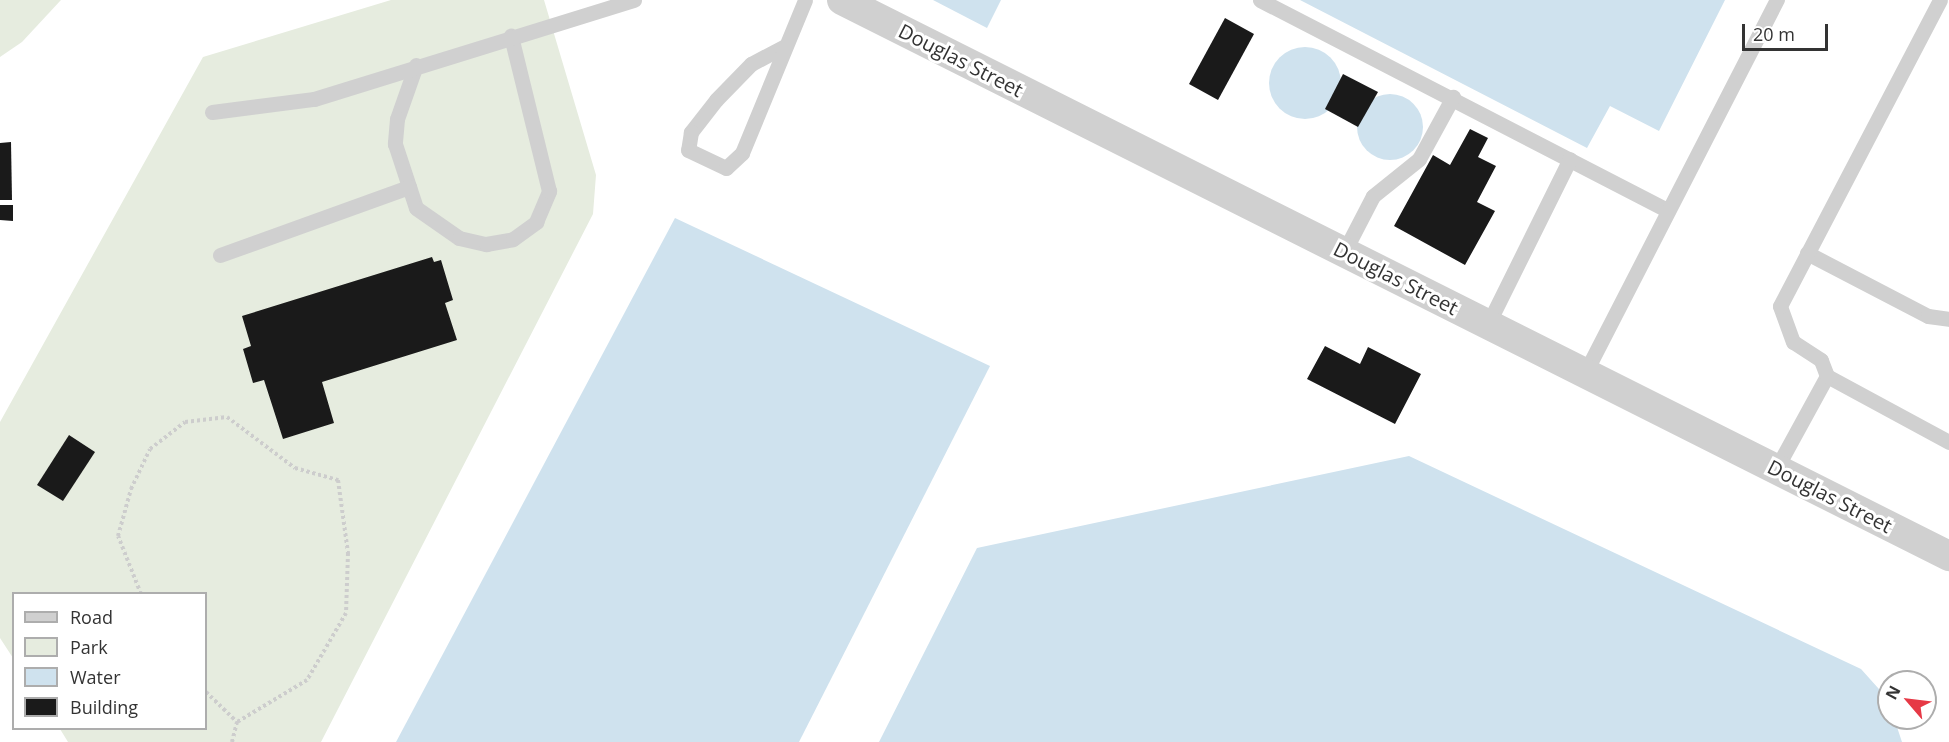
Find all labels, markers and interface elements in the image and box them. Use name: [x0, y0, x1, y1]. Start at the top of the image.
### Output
scale bar: [1745, 12, 1830, 50]
street label: Douglas Street: [895, 18, 1027, 102]
text: 20 m: [1753, 22, 1795, 46]
street label: Douglas Street: [1330, 236, 1462, 320]
street label: Douglas Street: [1764, 454, 1896, 538]
legend: [12, 592, 207, 730]
text: Road: [70, 605, 113, 629]
text: Park: [70, 635, 108, 659]
text: Water: [70, 665, 121, 689]
north arrow: [1877, 670, 1937, 730]
text: N: [1880, 682, 1906, 703]
text: Building: [70, 695, 138, 719]

